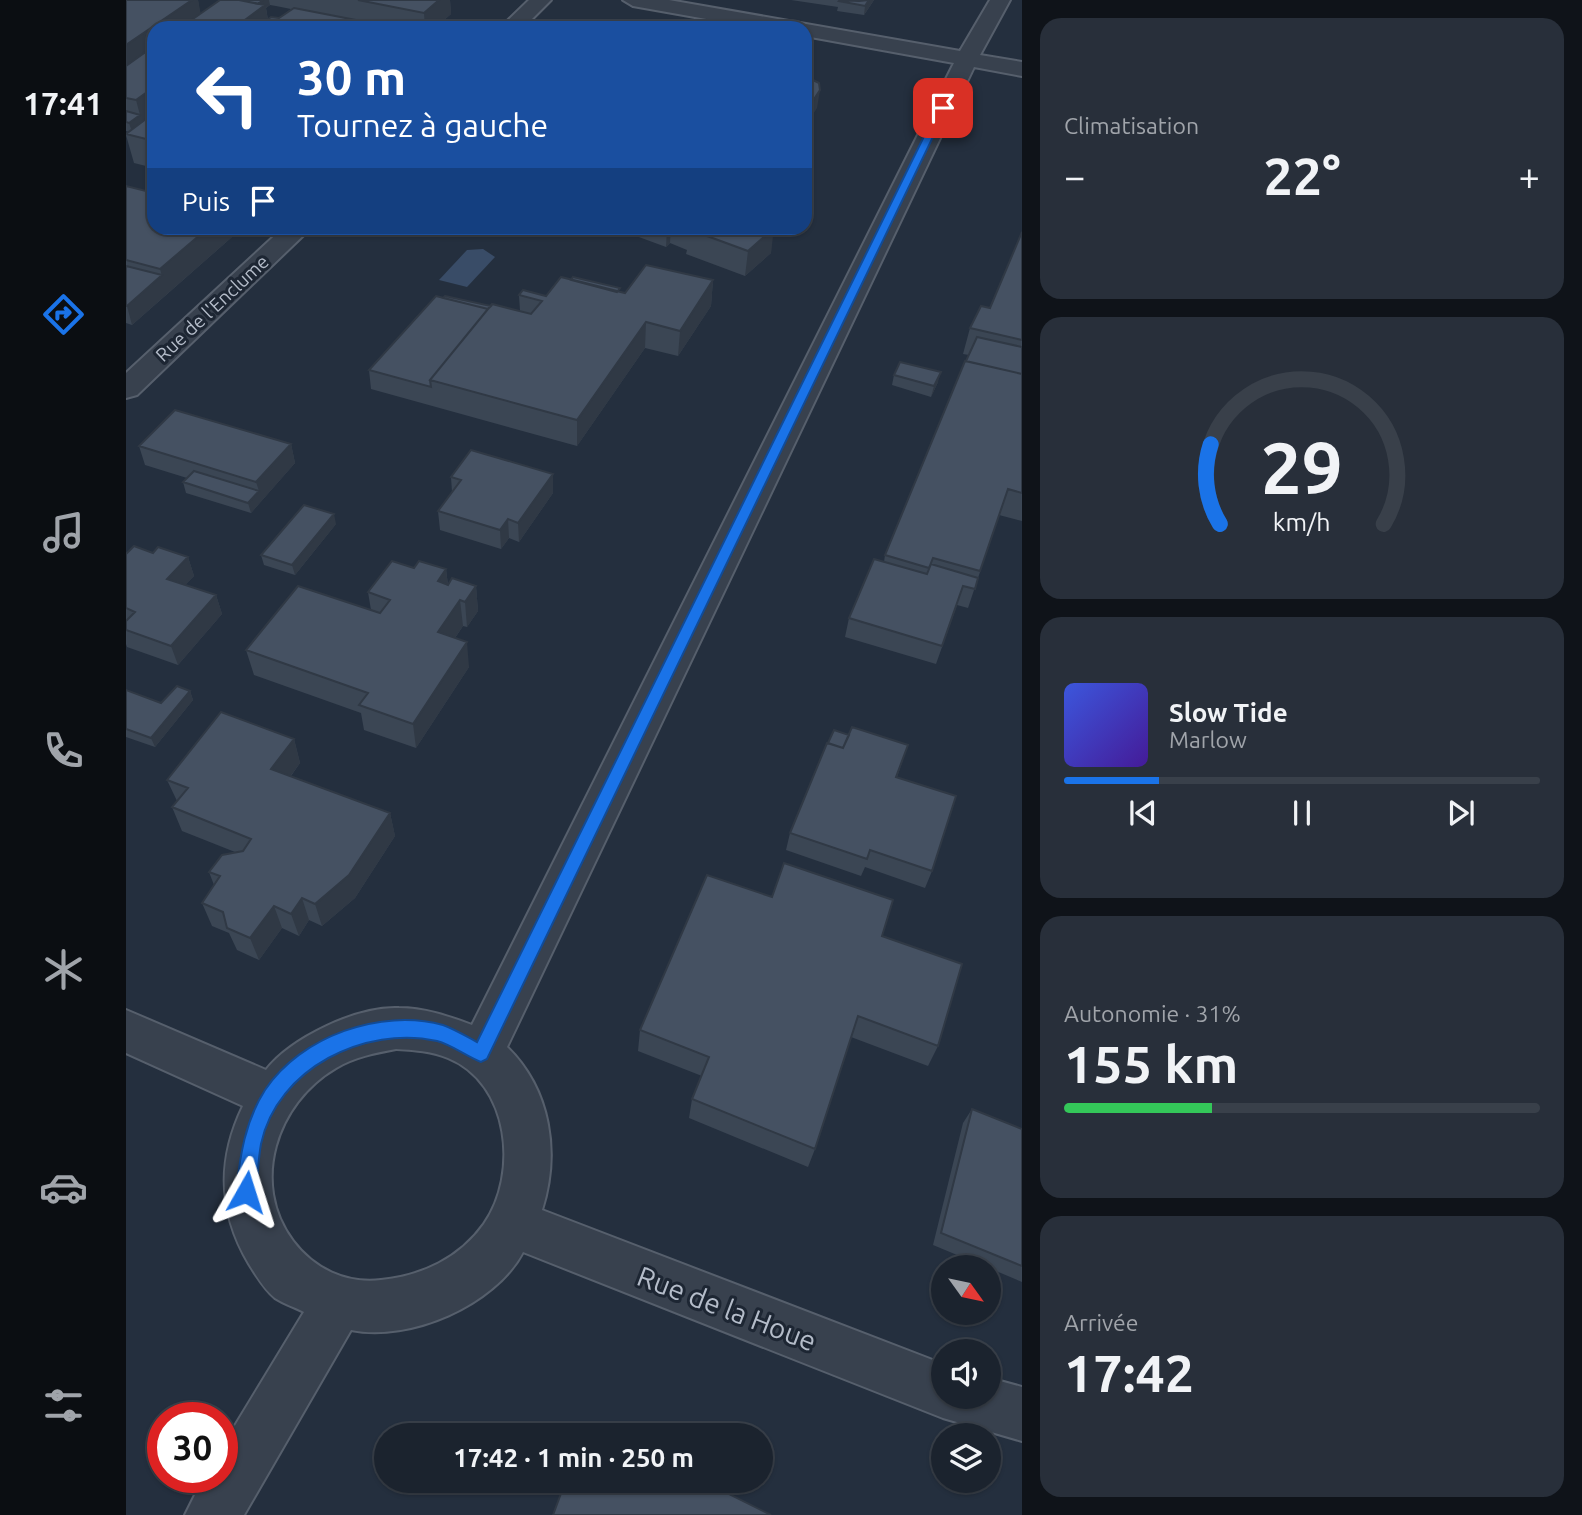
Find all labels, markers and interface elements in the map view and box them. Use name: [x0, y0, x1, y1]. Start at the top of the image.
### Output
icon: left: [182, 49, 273, 140]
text: 30 m: [297, 49, 406, 104]
pin: [913, 78, 973, 138]
text: 17:41: [23, 85, 103, 121]
icon: arrive: [924, 89, 962, 127]
text: Tournez à gauche: [297, 107, 548, 143]
text: Climatisation: [1064, 113, 1199, 138]
text: 22°: [1263, 147, 1341, 205]
text: −: [1064, 155, 1085, 197]
text: +: [1519, 155, 1540, 197]
icon: arrive: [244, 182, 282, 220]
text: Puis: [182, 187, 230, 216]
street label: Rue de l'Enclume: [151, 250, 273, 366]
icon: directions: [39, 290, 88, 339]
text: 29: [1261, 427, 1343, 509]
icon: music: [39, 508, 88, 557]
text: km/h: [1273, 508, 1331, 536]
text: Slow Tide: [1169, 698, 1288, 727]
icon: phone: [39, 726, 88, 775]
text: Marlow: [1169, 727, 1247, 752]
icon: previous: [1124, 794, 1162, 832]
icon: pause: [1283, 794, 1321, 832]
icon: next: [1442, 794, 1480, 832]
icon: climate: [39, 945, 88, 994]
text: Autonomie · 31%: [1064, 1001, 1241, 1026]
text: 155 km: [1064, 1035, 1238, 1093]
position arrow: [209, 1155, 283, 1229]
icon: car: [39, 1163, 88, 1212]
north arrow: [931, 1255, 1001, 1325]
map controls: [931, 1255, 1001, 1493]
street label: Rue de la Houe: [633, 1260, 821, 1356]
text: Arrivée: [1064, 1310, 1139, 1335]
button: sound: [931, 1339, 1001, 1409]
text: 17:42: [1064, 1344, 1194, 1402]
icon: filters: [39, 1381, 88, 1430]
speed limit sign: 30: [147, 1402, 238, 1493]
button: layers: [931, 1423, 1001, 1493]
text: 17:42 · 1 min · 250 m: [453, 1443, 694, 1472]

